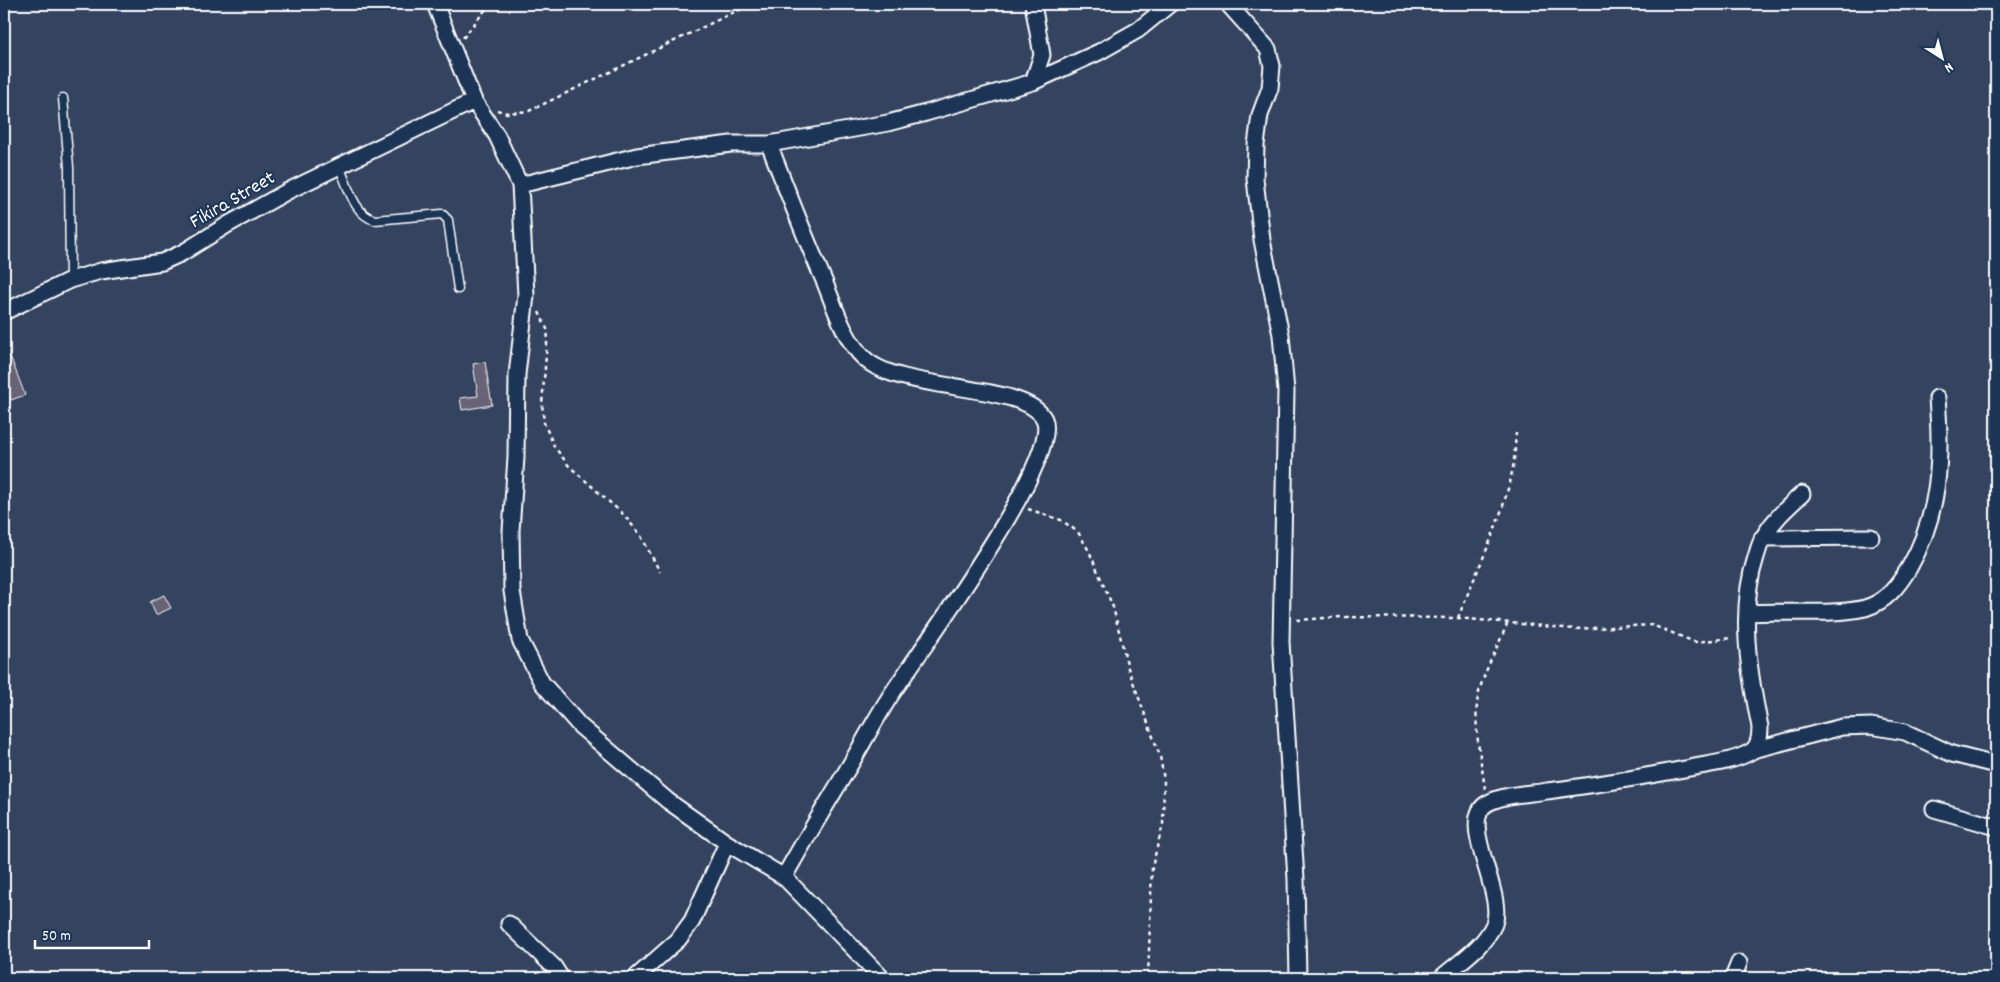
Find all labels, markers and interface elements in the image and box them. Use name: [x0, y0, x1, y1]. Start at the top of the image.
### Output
north arrow: [1918, 32, 1968, 82]
text: N: [1940, 57, 1957, 77]
street label: Fikira Street: [185, 165, 281, 237]
scale bar: [35, 917, 149, 949]
text: 50 m: [42, 926, 71, 948]

